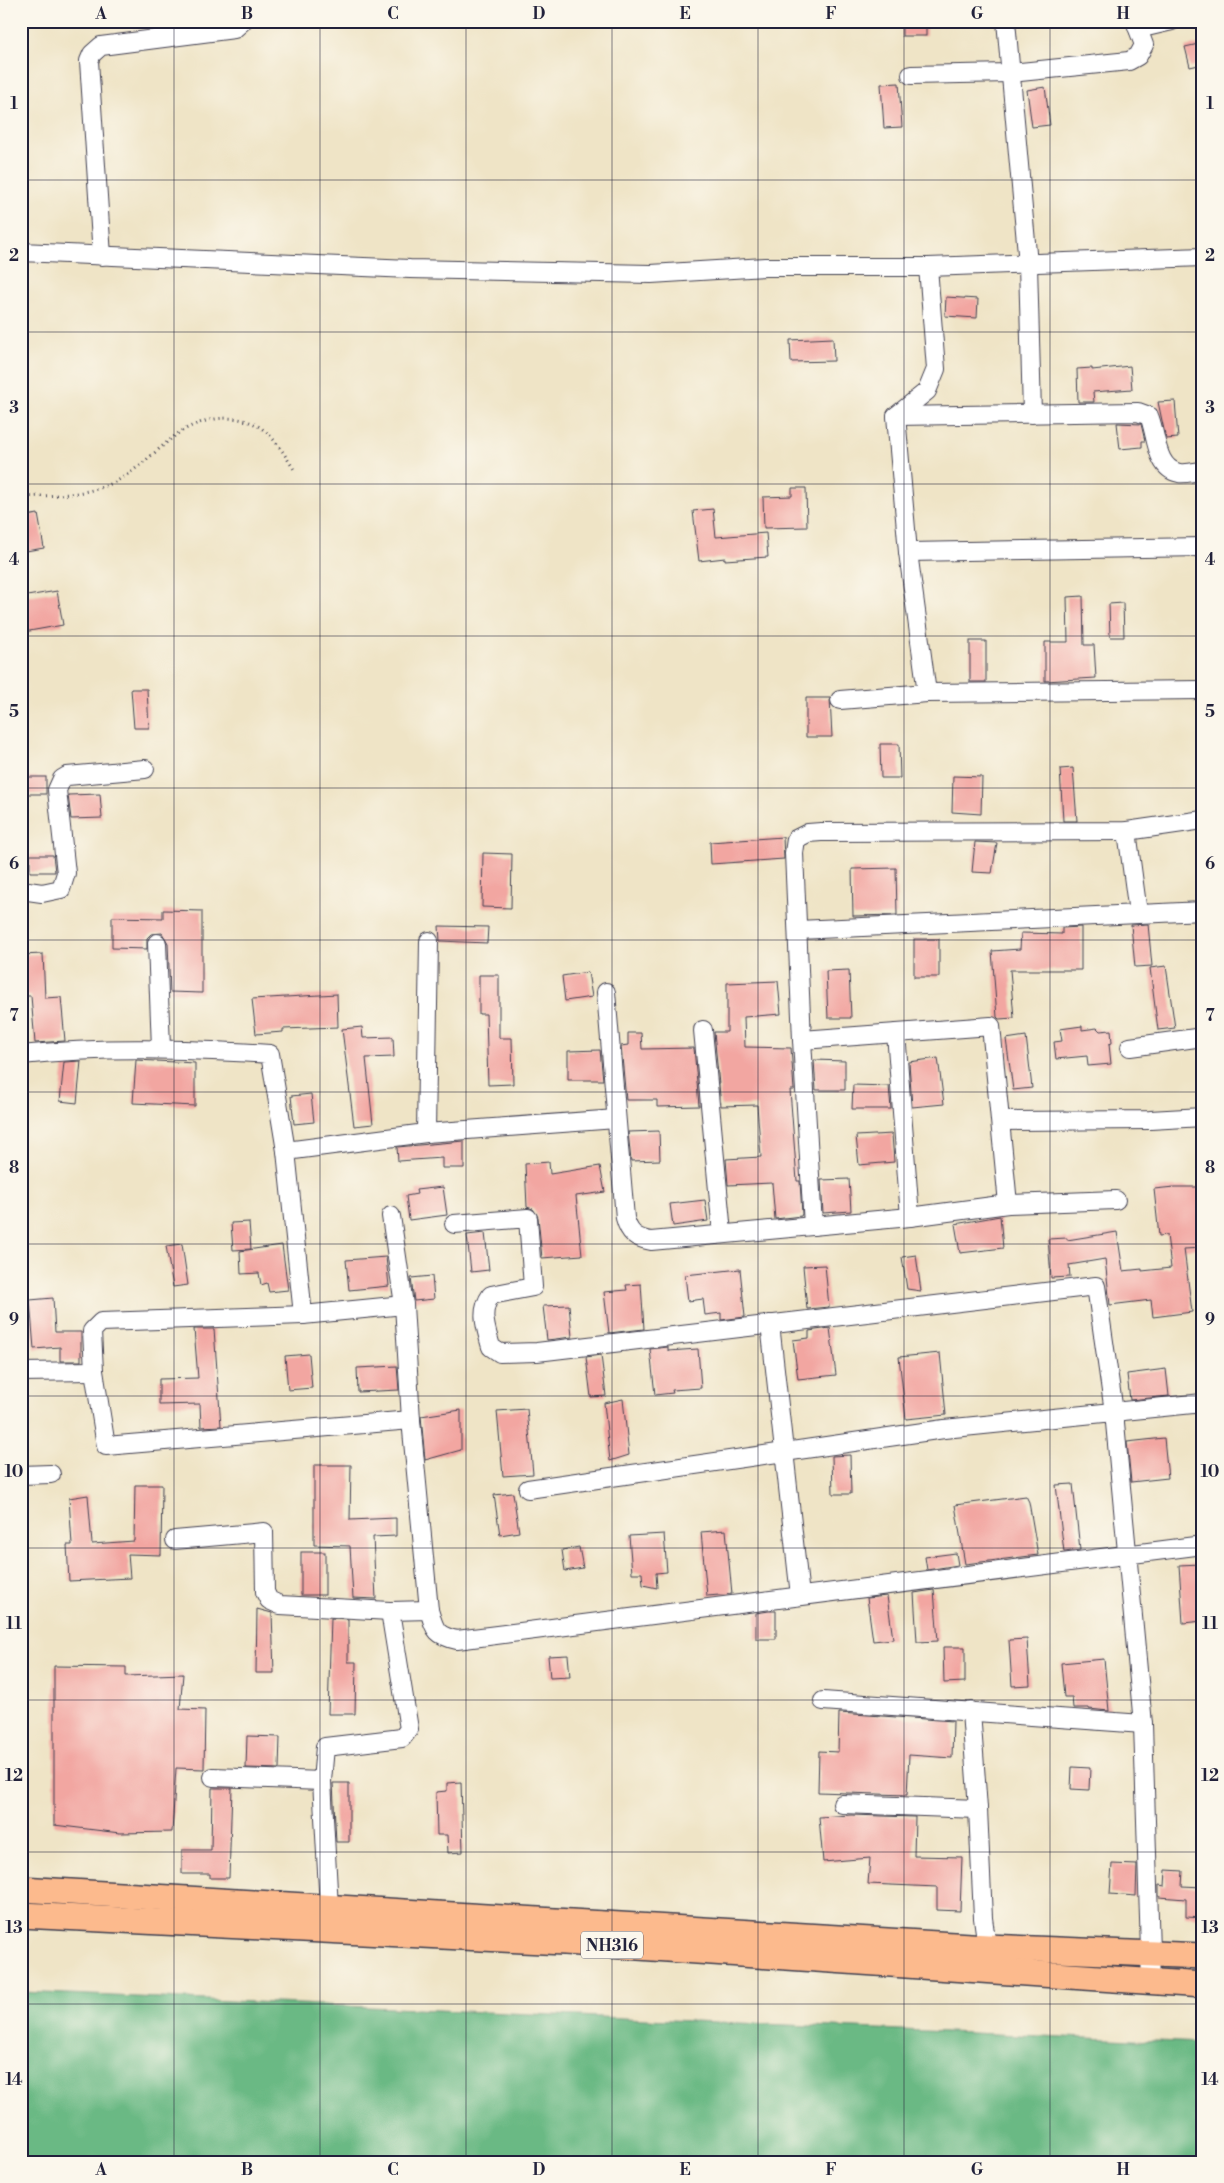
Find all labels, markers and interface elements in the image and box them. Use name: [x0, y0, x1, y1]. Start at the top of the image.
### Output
text: A: [94, 4, 107, 24]
text: B: [241, 4, 253, 24]
text: C: [387, 4, 399, 24]
text: D: [533, 4, 546, 24]
text: E: [679, 4, 691, 24]
text: F: [825, 4, 837, 24]
text: G: [971, 4, 984, 24]
text: H: [1116, 4, 1130, 24]
text: 1: [10, 94, 18, 114]
text: 1: [1206, 94, 1214, 114]
text: 2: [9, 246, 19, 266]
text: 2: [1205, 246, 1215, 266]
text: 3: [9, 398, 19, 418]
text: 3: [1205, 398, 1215, 418]
text: 4: [9, 550, 20, 570]
text: 4: [1205, 550, 1216, 570]
text: 5: [9, 702, 19, 722]
text: 5: [1205, 702, 1215, 722]
text: 6: [9, 854, 19, 874]
text: 6: [1205, 854, 1215, 874]
text: 7: [9, 1006, 19, 1026]
text: 7: [1205, 1006, 1215, 1026]
text: 8: [9, 1158, 19, 1178]
text: 8: [1205, 1158, 1215, 1178]
text: 9: [9, 1310, 19, 1330]
text: 9: [1205, 1310, 1215, 1330]
text: 10: [5, 1462, 23, 1482]
text: 10: [1201, 1462, 1219, 1482]
text: 11: [6, 1614, 22, 1634]
text: 11: [1202, 1614, 1218, 1634]
text: 12: [5, 1766, 23, 1786]
text: 12: [1201, 1766, 1219, 1786]
text: 13: [5, 1918, 23, 1938]
text: 13: [1201, 1918, 1219, 1938]
road number: NH316: [581, 1932, 643, 1958]
text: 14: [5, 2070, 23, 2090]
text: 14: [1201, 2070, 1219, 2090]
text: A: [94, 2160, 107, 2180]
text: B: [241, 2160, 253, 2180]
text: C: [387, 2160, 399, 2180]
text: D: [533, 2160, 546, 2180]
text: E: [679, 2160, 691, 2180]
text: F: [825, 2160, 837, 2180]
text: G: [971, 2160, 984, 2180]
text: H: [1116, 2160, 1130, 2180]

